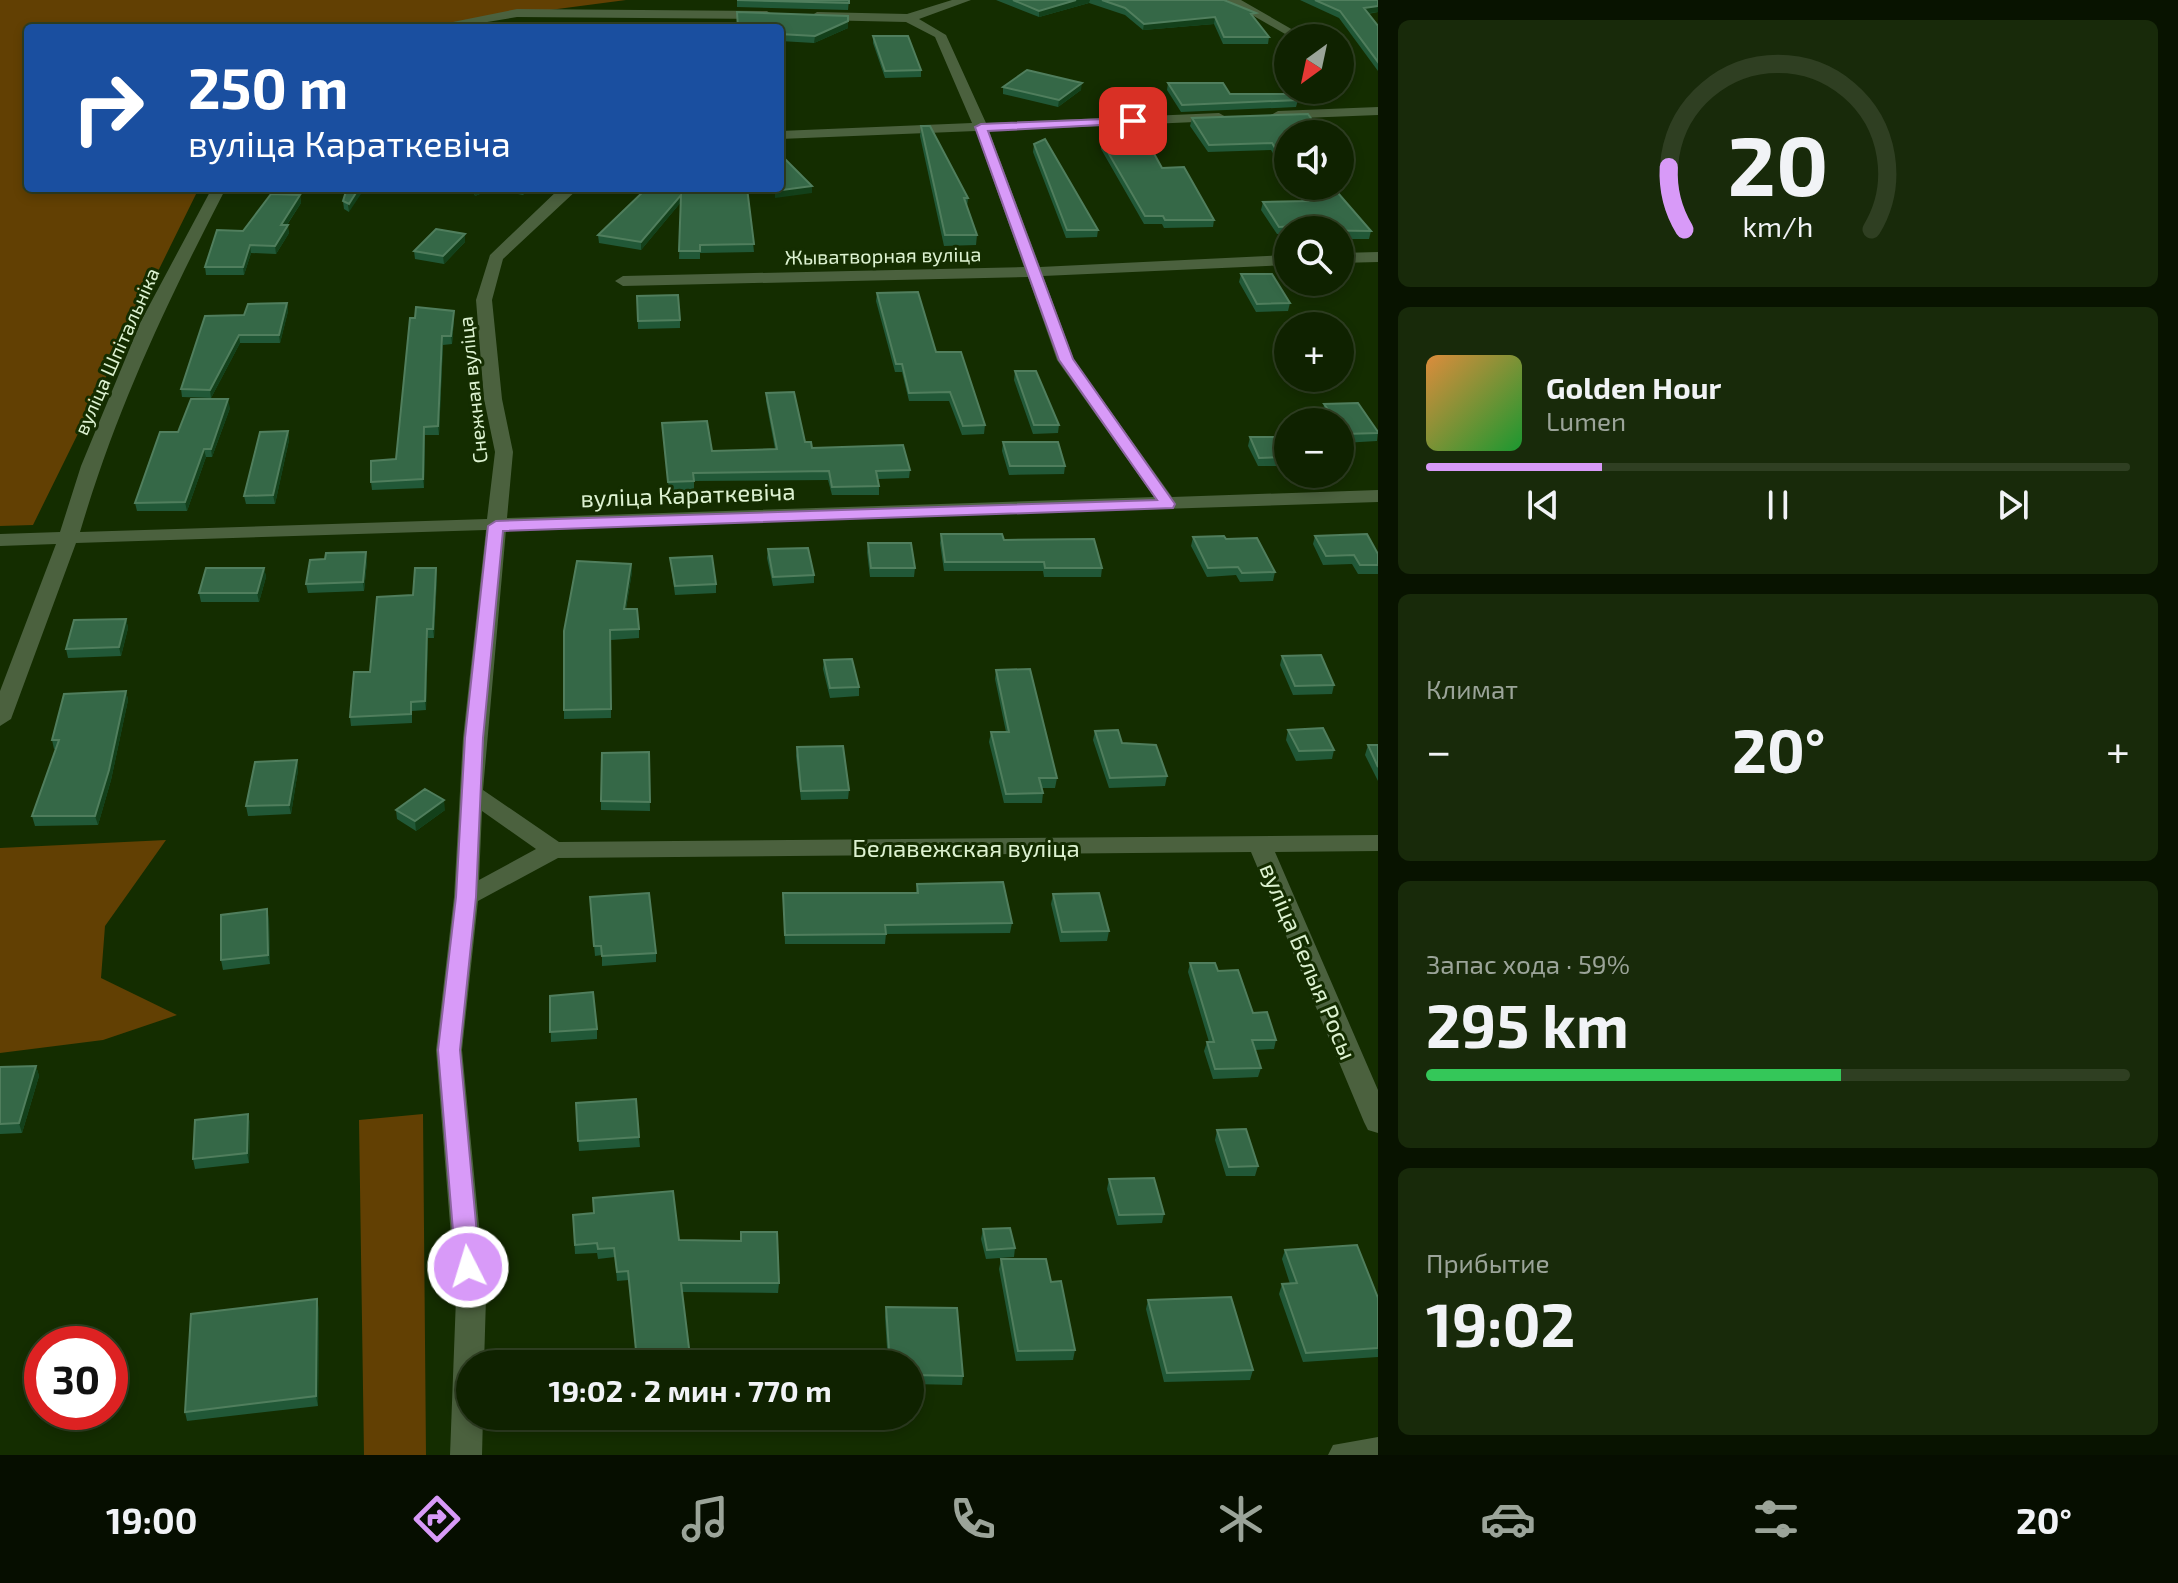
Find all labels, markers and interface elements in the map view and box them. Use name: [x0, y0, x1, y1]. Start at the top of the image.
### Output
north arrow: [1274, 24, 1354, 104]
map controls: [1274, 24, 1354, 488]
text: 250 m: [188, 53, 348, 120]
icon: right: [56, 56, 160, 160]
pin: [1099, 87, 1167, 155]
icon: arrive: [1111, 99, 1155, 143]
text: 20: [1728, 112, 1828, 212]
button: sound: [1274, 120, 1354, 200]
text: вуліца Караткевіча: [188, 121, 511, 164]
text: km/h: [1743, 208, 1813, 243]
button: search: [1274, 216, 1354, 296]
street label: Жыватворная вуліца: [784, 241, 982, 270]
street label: вуліца Шпітальніка: [68, 264, 165, 439]
button: +: [1274, 312, 1354, 392]
street label: Снежная вуліца: [452, 315, 493, 465]
text: Golden Hour: [1546, 369, 1721, 405]
text: Lumen: [1546, 405, 1626, 436]
button: −: [1274, 408, 1354, 488]
street label: вуліца Караткевіча: [580, 476, 796, 513]
icon: previous: [1521, 483, 1565, 527]
icon: pause: [1756, 483, 1800, 527]
icon: next: [1991, 483, 2035, 527]
text: Климат: [1426, 673, 1518, 704]
text: 20°: [1732, 713, 1825, 785]
text: −: [1426, 723, 1452, 776]
text: +: [2106, 723, 2130, 776]
street label: Белавежская вуліца: [852, 833, 1080, 863]
street label: вуліца Белыя Росы: [1254, 858, 1364, 1064]
text: Запас хода · 59%: [1426, 948, 1630, 979]
text: 295 km: [1426, 988, 1629, 1060]
position arrow: [426, 1225, 510, 1309]
text: Прибытие: [1426, 1247, 1550, 1278]
text: 19:02: [1426, 1287, 1575, 1359]
speed limit sign: 30: [24, 1326, 128, 1430]
text: 19:02 · 2 мин · 770 m: [548, 1372, 832, 1408]
icon: directions: [409, 1491, 465, 1547]
icon: music: [677, 1491, 733, 1547]
icon: phone: [945, 1491, 1001, 1547]
icon: climate: [1213, 1491, 1269, 1547]
icon: car: [1480, 1491, 1536, 1547]
icon: filters: [1748, 1491, 1804, 1547]
text: 19:00: [106, 1498, 197, 1541]
text: 20°: [2016, 1498, 2072, 1541]

